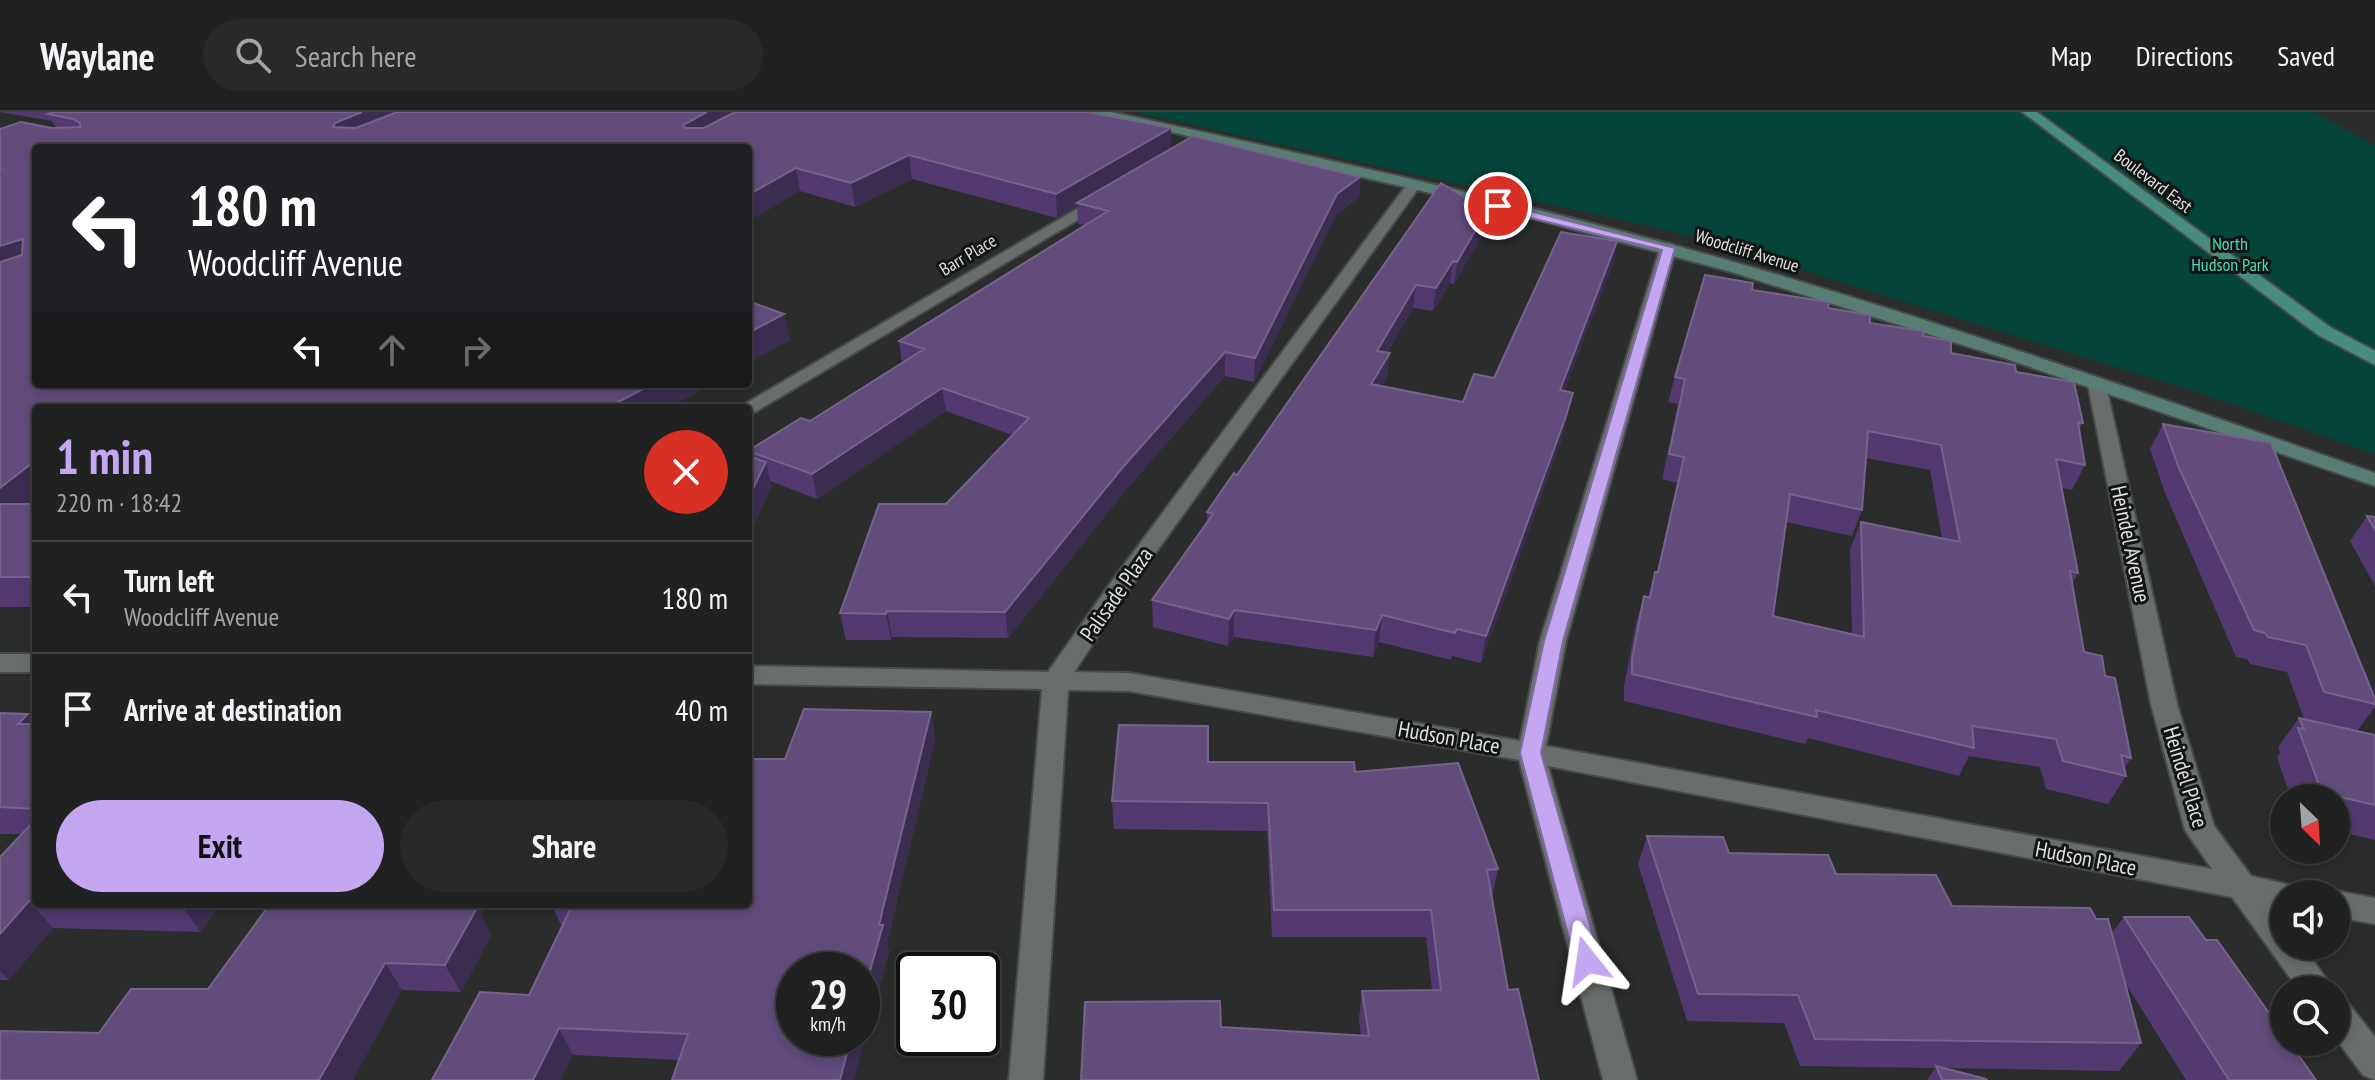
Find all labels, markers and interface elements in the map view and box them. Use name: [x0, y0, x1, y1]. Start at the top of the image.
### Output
search box: [203, 19, 763, 91]
text: Waylane: [40, 31, 155, 80]
icon: search: [231, 33, 275, 77]
text: Search here: [295, 36, 417, 75]
text: Map: [2051, 37, 2092, 74]
text: Directions: [2136, 37, 2233, 74]
text: Saved: [2277, 37, 2335, 74]
street label: Boulevard East: [2110, 144, 2197, 218]
text: 180 m: [188, 169, 317, 241]
pin: [1464, 172, 1532, 240]
icon: left: [56, 176, 160, 280]
icon: arrive: [1476, 184, 1520, 228]
street label: Woodcliff Avenue: [1692, 224, 1802, 277]
street label: Barr Place: [935, 229, 1000, 280]
park label: North Hudson Park: [2191, 232, 2269, 276]
text: Woodcliff Avenue: [188, 239, 403, 286]
icon: left: [286, 328, 330, 372]
icon: ahead: [370, 328, 414, 372]
icon: right: [454, 328, 498, 372]
text: 1 min: [56, 425, 153, 487]
button: close: [644, 430, 728, 514]
street label: Heindel Avenue: [2105, 483, 2157, 605]
text: 220 m · 18:42: [56, 486, 182, 519]
street label: Palisade Plaza: [1074, 542, 1158, 646]
text: Turn left: [124, 561, 214, 600]
icon: left: [56, 575, 100, 619]
text: 180 m: [662, 578, 728, 617]
text: Woodcliff Avenue: [124, 600, 279, 633]
icon: arrive: [56, 687, 100, 731]
text: Arrive at destination: [124, 690, 342, 729]
text: 40 m: [675, 690, 728, 729]
street label: Hudson Place: [1396, 714, 1502, 760]
street label: Heindel Place: [2157, 723, 2215, 831]
north arrow: [2270, 784, 2350, 864]
map controls: [2270, 784, 2350, 1056]
button: Exit: [56, 800, 384, 892]
button: Share: [400, 800, 728, 892]
street label: Hudson Place: [2033, 834, 2139, 882]
button: sound: [2270, 880, 2350, 960]
position arrow: [1545, 919, 1629, 1003]
speed limit sign: 30: [896, 952, 1000, 1056]
text: 29: [809, 968, 847, 1020]
button: search: [2270, 976, 2350, 1056]
text: km/h: [810, 1011, 846, 1037]

